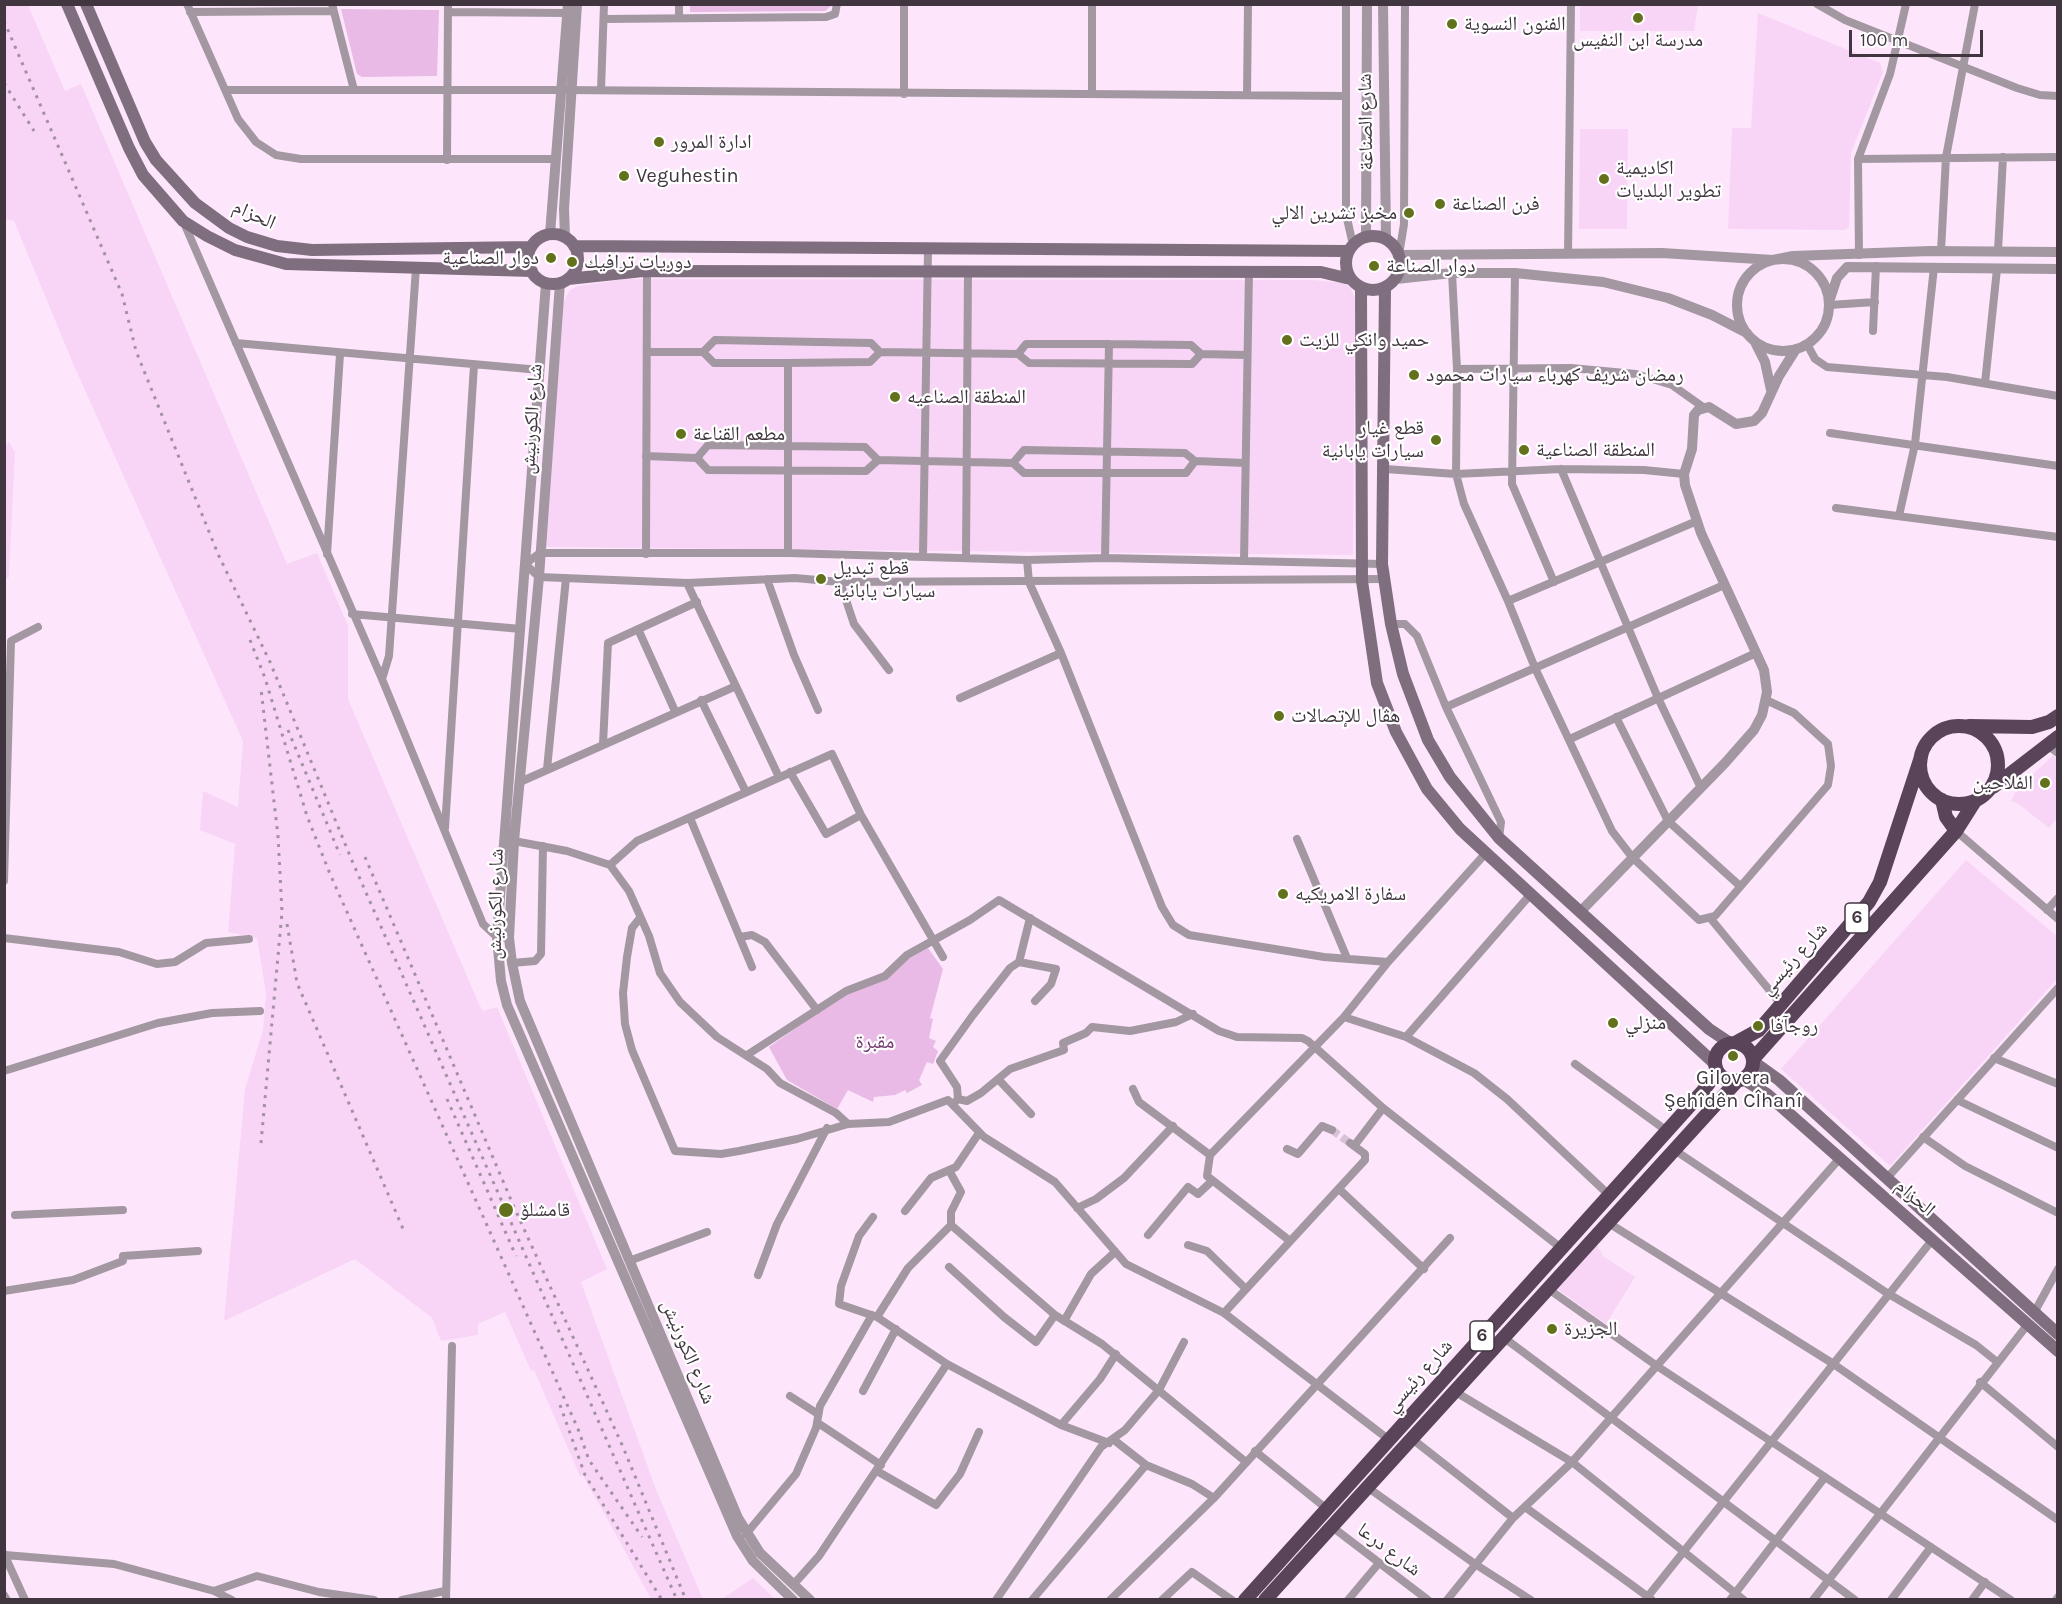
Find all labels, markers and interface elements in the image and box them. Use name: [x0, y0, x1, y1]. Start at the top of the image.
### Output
marker: مدرسة ابن النفيس: [1631, 11, 1645, 25]
place label: الفنون النسوية: [1464, 12, 1566, 36]
marker: الفنون النسوية: [1445, 17, 1459, 31]
scale bar: [1852, 18, 1986, 56]
place label: مدرسة ابن النفيس: [1573, 28, 1703, 52]
text: 100 m: [1860, 29, 1908, 51]
street label: شارع الصناعة: [1353, 73, 1379, 171]
place label: ادارة المرور: [671, 130, 752, 154]
marker: ادارة المرور: [652, 135, 666, 149]
place label: اكاديمية تطوير البلديات: [1616, 156, 1721, 203]
place label: Veguhestin: [636, 164, 739, 188]
marker: Veguhestin: [617, 169, 631, 183]
marker: اكاديمية تطوير البلديات: [1597, 172, 1611, 186]
place label: فرن الصناعة: [1452, 192, 1540, 216]
street label: الحزام: [229, 195, 279, 235]
marker: فرن الصناعة: [1433, 197, 1447, 211]
place label: مخبز تشرين الالي: [1271, 201, 1397, 225]
marker: مخبز تشرين الالي: [1402, 206, 1416, 220]
place label: دوار الصناعية: [442, 246, 539, 270]
place label: دوريات ترافيك: [584, 250, 691, 274]
marker: دوار الصناعية: [544, 251, 558, 265]
place label: دوار الصناعة: [1386, 254, 1475, 278]
marker: دوريات ترافيك: [565, 255, 579, 269]
marker: دوار الصناعة: [1367, 259, 1381, 273]
place label: حميد وانكي للزيت: [1299, 328, 1429, 352]
marker: حميد وانكي للزيت: [1280, 333, 1294, 347]
street label: شارع الكورنيش: [516, 363, 548, 475]
place label: رمضان شريف كهرباء سيارات محمود: [1426, 363, 1684, 387]
marker: رمضان شريف كهرباء سيارات محمود: [1407, 368, 1421, 382]
place label: المنطقة الصناعيه: [907, 385, 1026, 409]
marker: المنطقة الصناعيه: [888, 390, 902, 404]
place label: قطع غيار سيارات يابانية: [1322, 416, 1424, 463]
place label: مطعم القناعة: [693, 422, 785, 446]
marker: مطعم القناعة: [674, 427, 688, 441]
marker: قطع غيار سيارات يابانية: [1429, 433, 1443, 447]
place label: المنطقة الصناعية: [1536, 438, 1655, 462]
marker: المنطقة الصناعية: [1517, 443, 1531, 457]
place label: قطع تبديل سيارات يابانية: [833, 556, 935, 603]
marker: قطع تبديل سيارات يابانية: [814, 572, 828, 586]
place label: هڤال للإتصالات: [1291, 704, 1400, 728]
marker: هڤال للإتصالات: [1272, 709, 1286, 723]
place label: الفلاحين: [1972, 771, 2033, 795]
marker: الفلاحين: [2038, 776, 2052, 790]
street label: شارع الكورنيش: [483, 848, 509, 960]
place label: سفارة الامريكيه: [1295, 882, 1406, 906]
marker: سفارة الامريكيه: [1276, 887, 1290, 901]
road number: 6: [1845, 903, 1869, 933]
street label: شارع رئيسي: [1755, 917, 1833, 1001]
place label: منزلي: [1625, 1011, 1666, 1035]
place label: روجآفا: [1770, 1014, 1818, 1038]
marker: منزلي: [1606, 1016, 1620, 1030]
marker: روجآفا: [1751, 1019, 1765, 1033]
park label: مقبرة: [856, 1030, 894, 1054]
marker: Gilovera Şehîdên CÎhanî: [1726, 1049, 1740, 1063]
place label: Gilovera Şehîdên CÎhanî: [1664, 1066, 1802, 1113]
street label: الحزام: [1890, 1174, 1940, 1222]
place label: قامشلۆ: [520, 1198, 570, 1222]
marker: قامشلۆ: [497, 1201, 515, 1219]
street label: شارع الكورنيش: [655, 1296, 721, 1408]
place label: الجزيرة: [1564, 1317, 1617, 1341]
road number: 6: [1470, 1321, 1494, 1351]
marker: الجزيرة: [1545, 1322, 1559, 1336]
street label: شارع رئيسي: [1380, 1334, 1458, 1418]
street label: شارع درعا: [1352, 1518, 1426, 1582]

